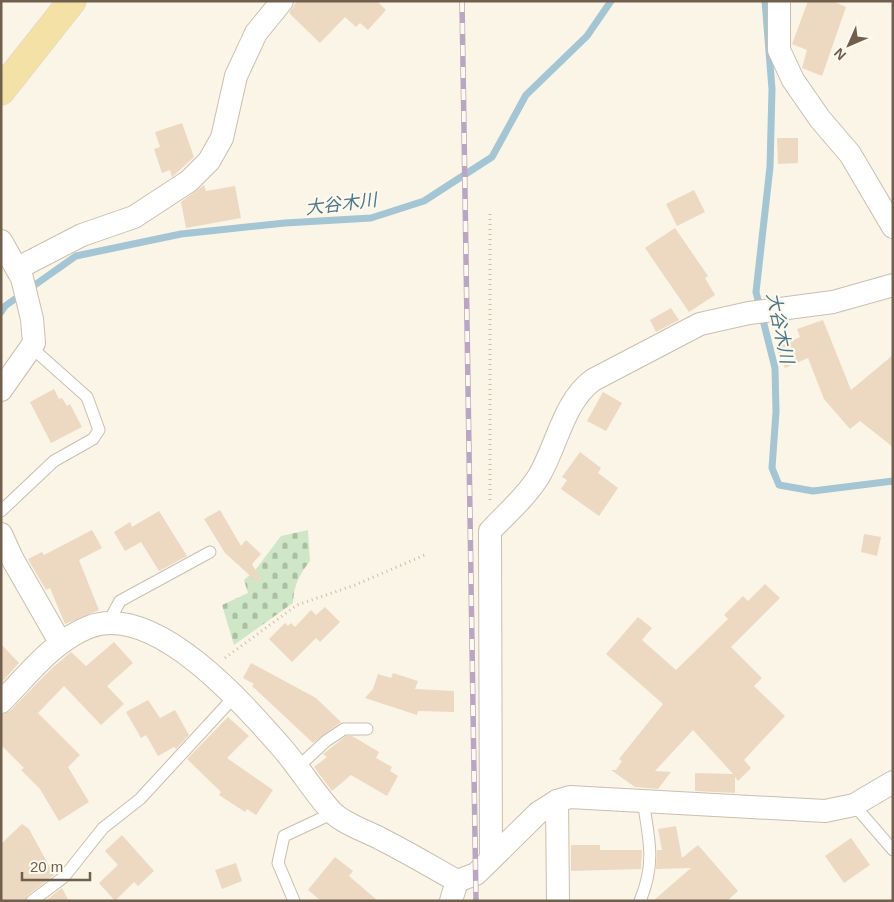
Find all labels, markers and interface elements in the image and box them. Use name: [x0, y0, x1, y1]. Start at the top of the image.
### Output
north arrow: [824, 20, 874, 70]
text: N: [831, 45, 849, 63]
water label: 大谷木川: [304, 189, 380, 218]
water label: 大谷木川: [763, 291, 798, 367]
scale bar: [22, 850, 90, 882]
text: 20 m: [30, 858, 63, 875]

